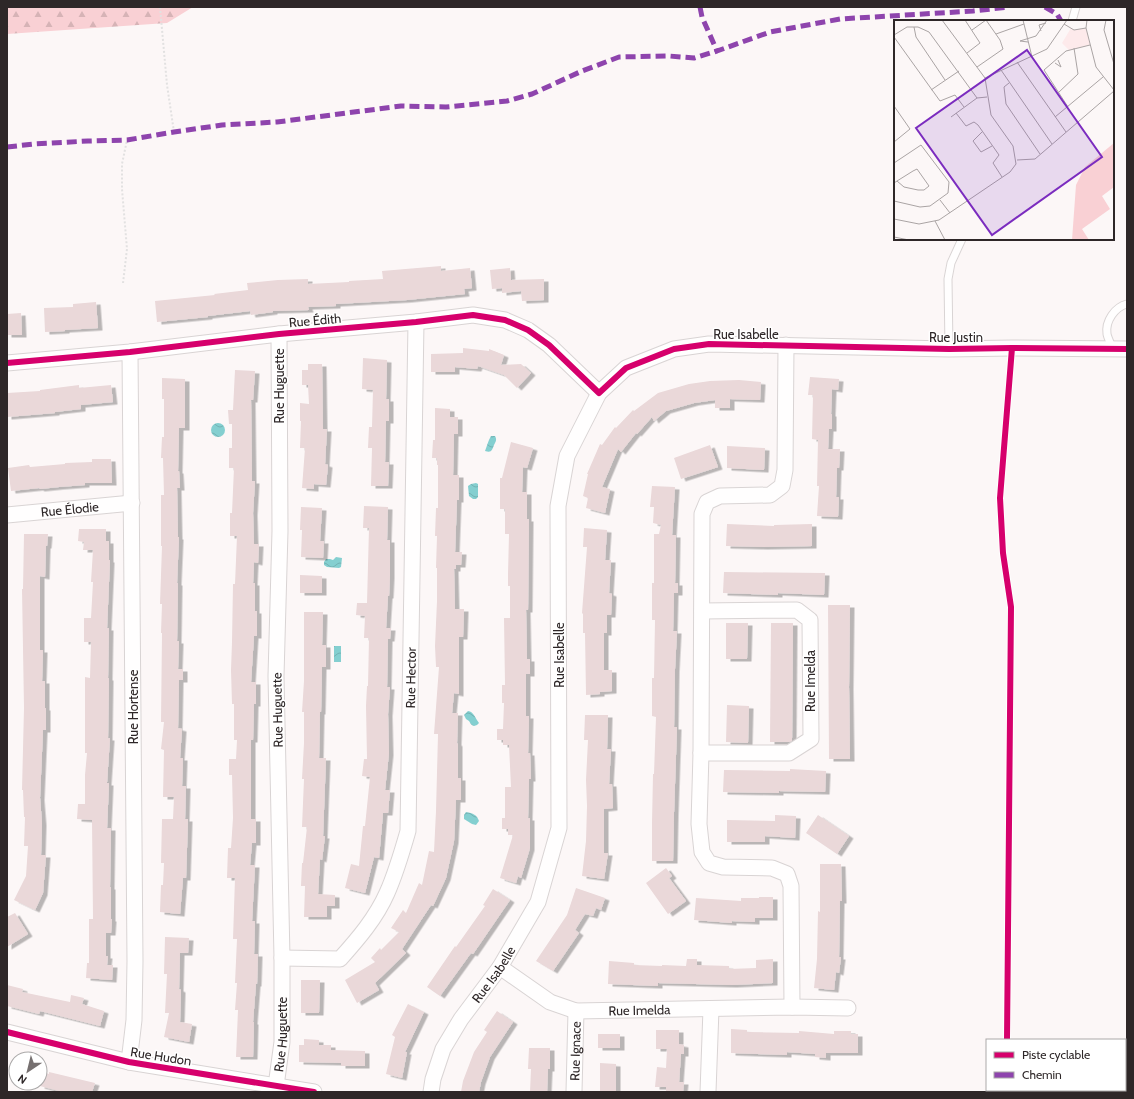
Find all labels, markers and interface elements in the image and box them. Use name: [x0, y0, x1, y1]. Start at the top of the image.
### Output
inset map: [894, 20, 1114, 240]
street label: Rue Édith: [288, 309, 342, 330]
street label: Rue Isabelle: [713, 326, 779, 342]
street label: Rue Justin: [929, 329, 983, 345]
street label: Rue Huguette: [271, 348, 287, 424]
street label: Rue Élodie: [40, 498, 100, 520]
street label: Rue Isabelle: [551, 622, 567, 688]
street label: Rue Hector: [402, 646, 419, 709]
street label: Rue Imelda: [802, 649, 818, 712]
street label: Rue Hortense: [125, 669, 141, 744]
street label: Rue Huguette: [268, 672, 286, 748]
street label: Rue Isabelle: [468, 943, 519, 1006]
street label: Rue Huguette: [270, 996, 290, 1073]
street label: Rue Imelda: [608, 1001, 671, 1018]
street label: Rue Ignace: [566, 1021, 584, 1081]
legend: [986, 1039, 1126, 1091]
street label: Rue Hudon: [129, 1043, 193, 1069]
text: Piste cyclable: [1022, 1047, 1090, 1062]
north arrow: [8, 1051, 48, 1091]
text: Chemin: [1022, 1067, 1062, 1082]
text: N: [15, 1071, 29, 1087]

